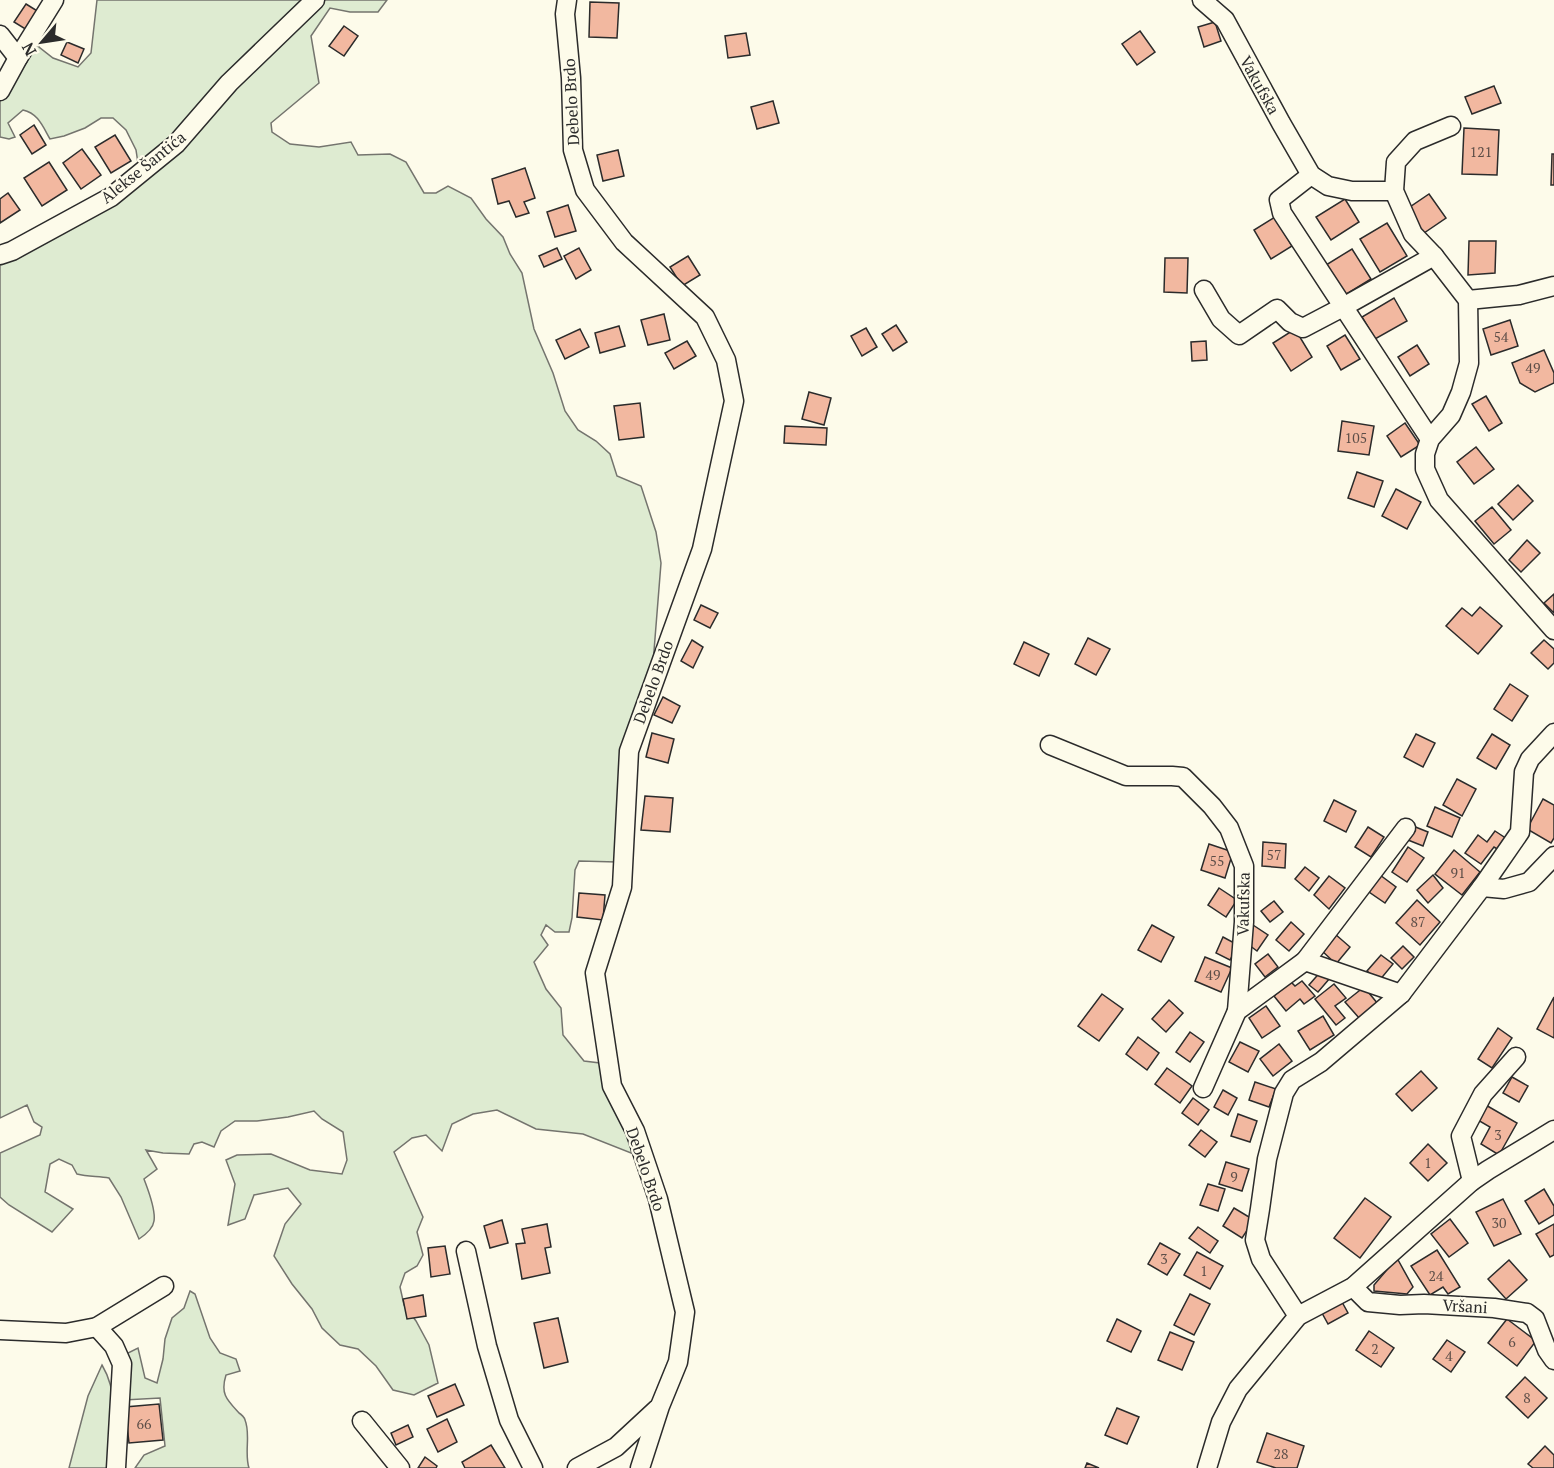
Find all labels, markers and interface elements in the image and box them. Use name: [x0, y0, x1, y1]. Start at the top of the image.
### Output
north arrow: [12, 12, 72, 72]
text: N: [16, 39, 41, 60]
street label: Vakufska: [1235, 52, 1285, 118]
street label: Debelo Brdo: [558, 58, 584, 146]
street label: Alekse Šantića: [96, 126, 190, 208]
house number: 121: [1470, 142, 1492, 161]
house number: 54: [1494, 327, 1509, 346]
house number: 49: [1526, 358, 1540, 377]
house number: 105: [1345, 428, 1367, 447]
street label: Debelo Brdo: [628, 637, 678, 727]
house number: 57: [1267, 845, 1281, 864]
house number: 55: [1210, 851, 1224, 870]
house number: 91: [1451, 863, 1465, 882]
street label: Vakufska: [1231, 872, 1255, 936]
house number: 87: [1411, 912, 1425, 931]
house number: 49: [1206, 965, 1220, 984]
street label: Debelo Brdo: [621, 1124, 671, 1214]
house number: 3: [1494, 1125, 1502, 1144]
house number: 1: [1424, 1153, 1432, 1172]
house number: 9: [1230, 1167, 1238, 1186]
house number: 30: [1492, 1213, 1506, 1232]
house number: 3: [1160, 1249, 1168, 1268]
house number: 1: [1200, 1261, 1208, 1280]
house number: 24: [1429, 1266, 1444, 1285]
street label: Vršani: [1442, 1294, 1488, 1318]
house number: 6: [1508, 1332, 1516, 1351]
house number: 2: [1371, 1339, 1379, 1358]
house number: 4: [1445, 1346, 1453, 1365]
house number: 8: [1523, 1388, 1531, 1407]
house number: 66: [137, 1414, 152, 1433]
house number: 28: [1274, 1444, 1288, 1463]

